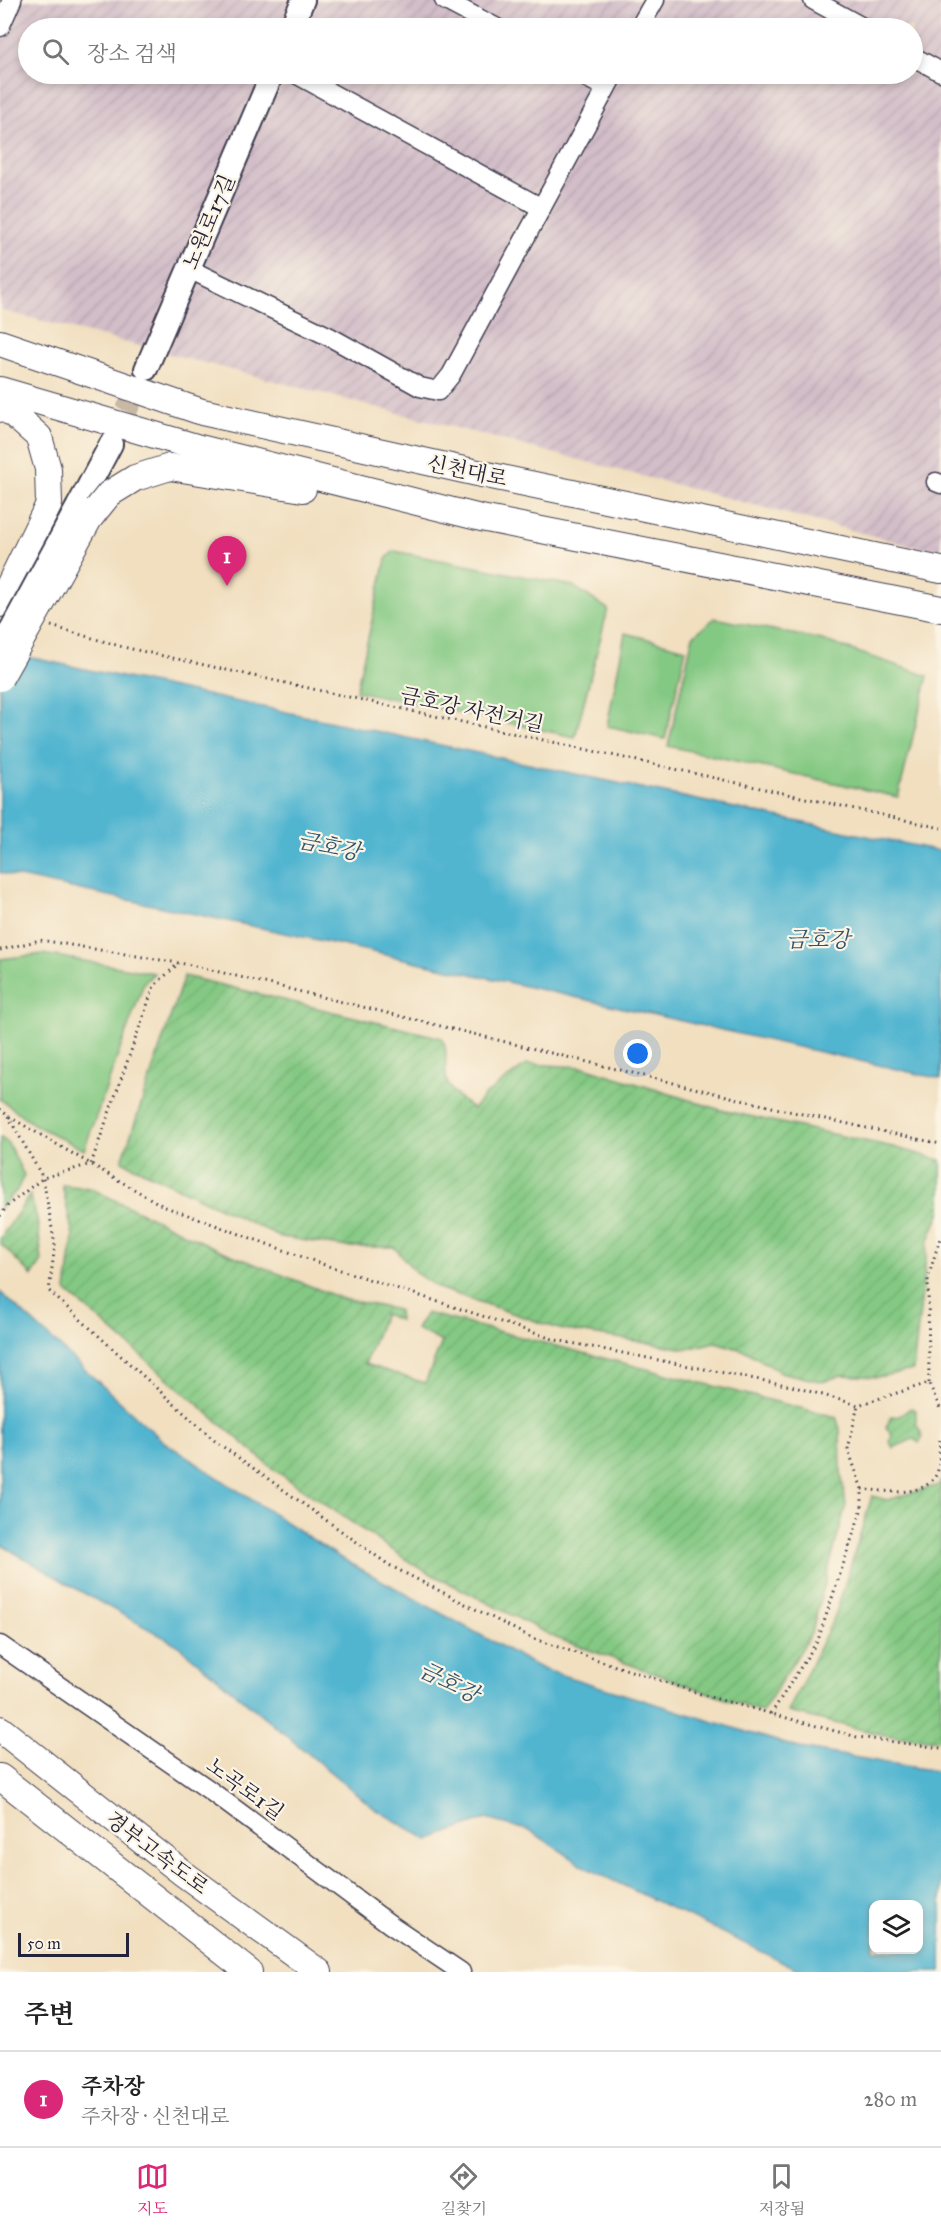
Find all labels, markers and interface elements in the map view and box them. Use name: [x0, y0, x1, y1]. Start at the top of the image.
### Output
search box: [18, 18, 923, 84]
icon: search: [39, 35, 72, 68]
text: 장소 검색: [87, 40, 177, 67]
street label: 노원로17길: [177, 171, 241, 273]
street label: 신천대로: [425, 450, 509, 492]
pin: 1: [208, 536, 246, 586]
street label: 금호강 자전거길: [398, 682, 546, 738]
water label: 금호강: [295, 826, 367, 867]
water label: 금호강: [786, 926, 854, 953]
your location: [623, 1039, 652, 1068]
water label: 금호강: [414, 1656, 487, 1710]
street label: 노곡로1길: [201, 1752, 289, 1826]
street label: 경부고속도로: [101, 1806, 213, 1900]
map controls: [869, 1900, 923, 1954]
button: layers: [869, 1900, 923, 1954]
scale bar: [18, 1930, 129, 1958]
text: 50 m: [27, 1934, 61, 1953]
text: 주변: [24, 1998, 74, 2030]
text: 주차장: [81, 2073, 145, 2100]
text: 1: [40, 2087, 47, 2111]
text: 280 m: [864, 2087, 917, 2111]
text: 주차장 · 신천대로: [81, 2104, 229, 2128]
tab: 지도: [136, 2160, 169, 2219]
tab: 길찾기: [441, 2160, 487, 2219]
tab: 저장됨: [759, 2160, 805, 2219]

